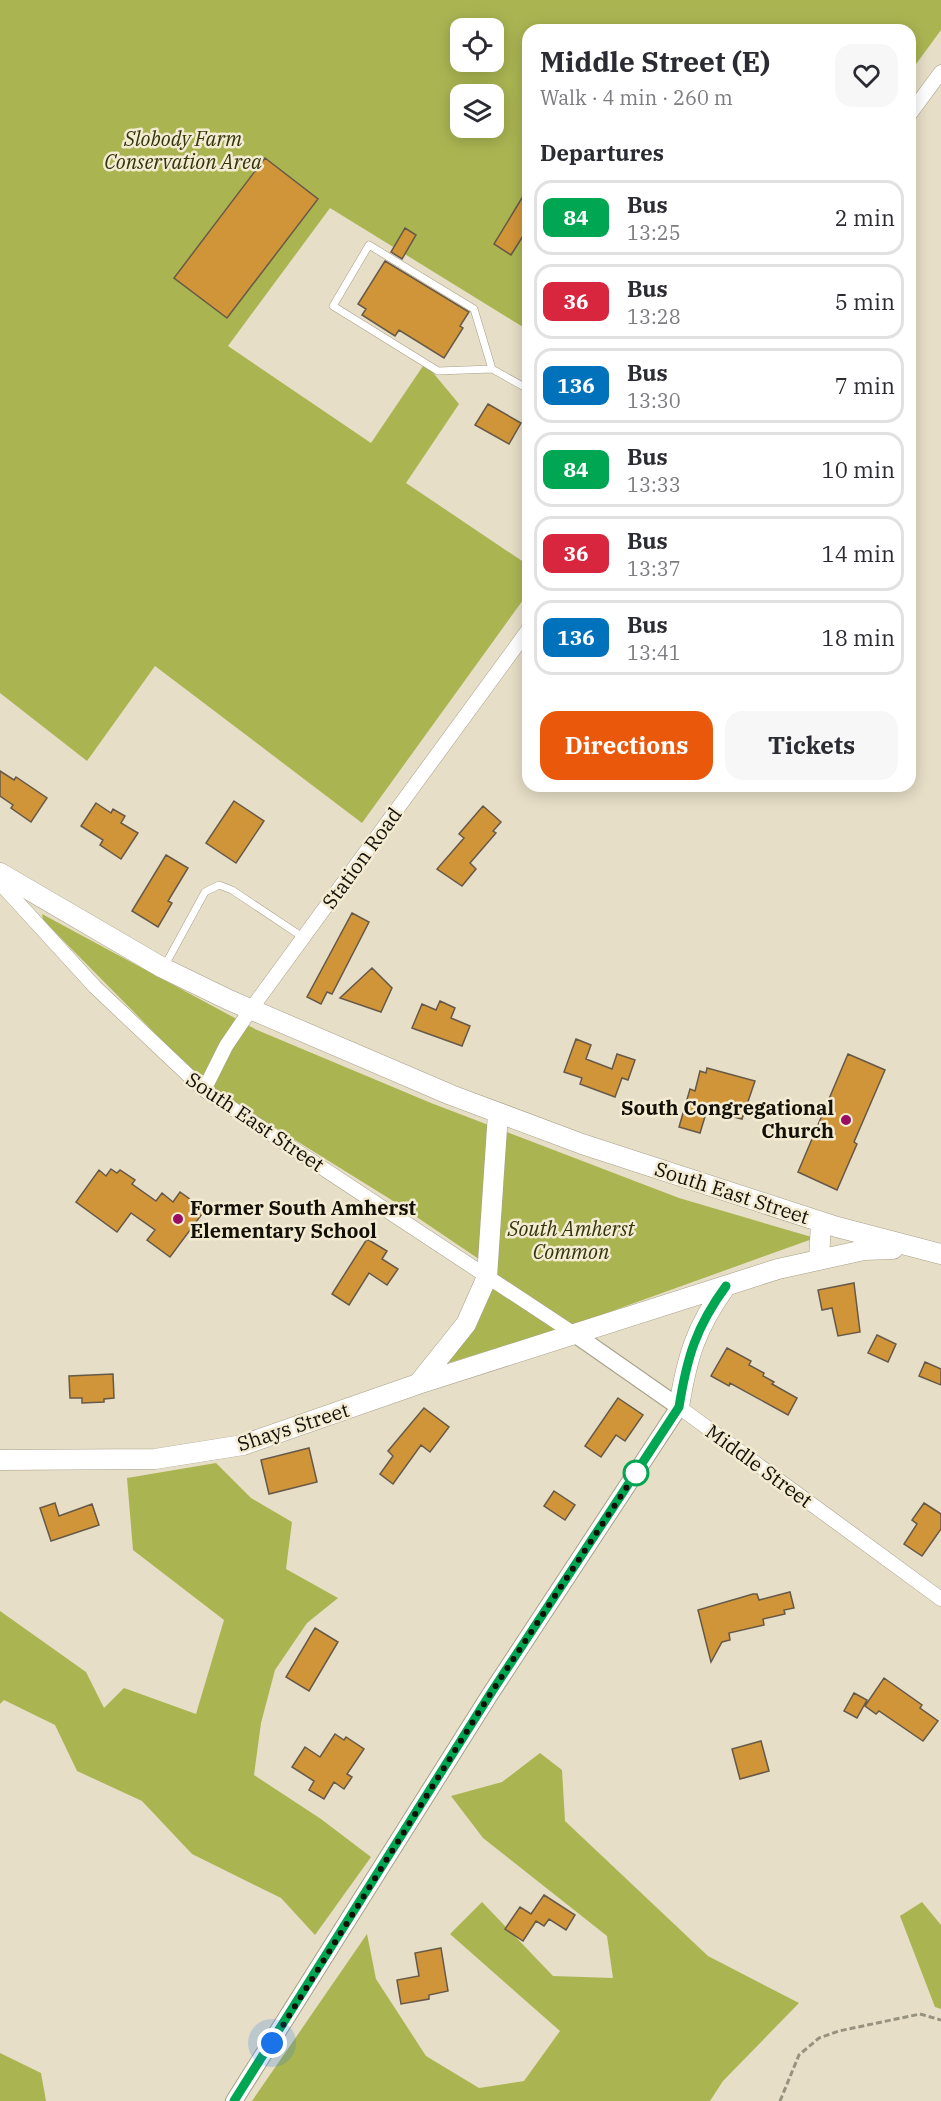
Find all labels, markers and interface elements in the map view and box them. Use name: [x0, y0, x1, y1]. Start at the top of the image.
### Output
map controls: [450, 18, 504, 138]
button: locate: [450, 18, 504, 72]
text: Middle Street (E): [540, 43, 770, 80]
button: heart: [835, 44, 898, 107]
button: layers: [450, 84, 504, 138]
text: Walk · 4 min · 260 m: [540, 84, 733, 111]
park label: Slobody Farm Conservation Area: [104, 125, 262, 175]
text: Departures: [540, 138, 664, 167]
text: Bus: [627, 190, 668, 219]
text: 84: [563, 203, 589, 231]
text: 2 min: [835, 203, 895, 232]
text: 13:25: [627, 219, 681, 246]
text: Bus: [627, 274, 668, 303]
text: 36: [563, 287, 589, 315]
text: 5 min: [835, 287, 895, 316]
text: 13:28: [627, 303, 681, 330]
text: Bus: [627, 358, 668, 387]
text: 136: [557, 371, 595, 399]
text: 7 min: [835, 371, 895, 400]
text: 13:30: [627, 387, 681, 414]
text: Bus: [627, 442, 668, 471]
text: 84: [563, 455, 589, 483]
text: 10 min: [822, 455, 895, 484]
text: 13:33: [627, 471, 681, 498]
text: Bus: [627, 526, 668, 555]
text: 36: [563, 539, 589, 567]
text: 14 min: [822, 539, 895, 568]
text: 13:37: [627, 555, 681, 582]
text: Bus: [627, 610, 668, 639]
text: 136: [557, 623, 595, 651]
text: 18 min: [822, 623, 895, 652]
text: 13:41: [627, 639, 681, 666]
button: Directions: [540, 711, 713, 780]
button: Tickets: [725, 711, 898, 780]
street label: Station Road: [316, 802, 408, 914]
street label: South East Street: [181, 1065, 330, 1178]
place label: South Congregational Church: [621, 1094, 834, 1144]
marker: South Congregational Church: [839, 1113, 853, 1127]
street label: South East Street: [651, 1155, 813, 1230]
place label: Former South Amherst Elementary School: [190, 1194, 416, 1244]
marker: Former South Amherst Elementary School: [171, 1212, 185, 1226]
park label: South Amherst Common: [506, 1215, 635, 1265]
street label: Shays Street: [233, 1396, 352, 1457]
street label: Middle Street: [701, 1418, 818, 1513]
unlabelled marker: [623, 1460, 649, 1486]
your location: [257, 2028, 287, 2058]

